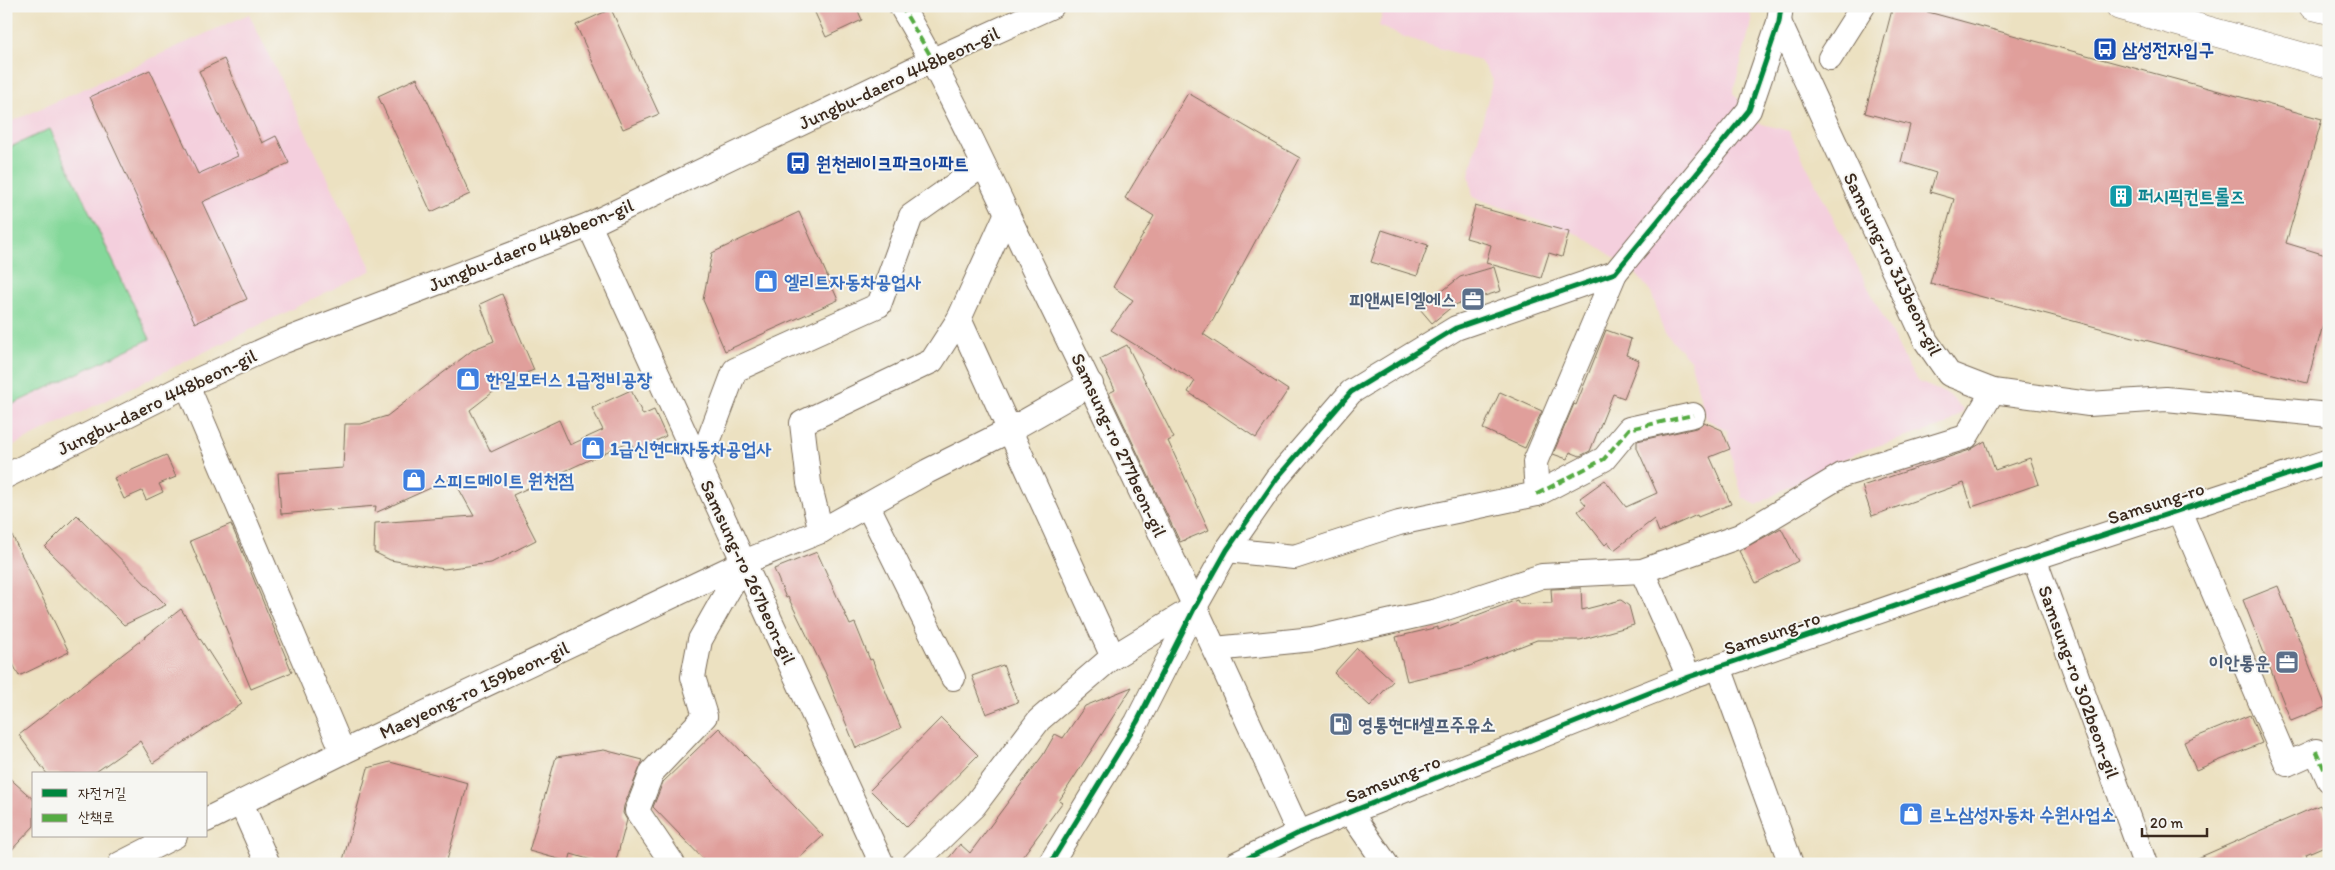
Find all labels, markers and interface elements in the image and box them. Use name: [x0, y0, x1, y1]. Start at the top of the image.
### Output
street label: Jungbu-daero 448beon-gil: [795, 21, 1004, 135]
bus stop icon: 삼성전자입구: [2092, 36, 2118, 62]
place label: 삼성전자입구: [2122, 38, 2214, 61]
bus stop icon: 원천레이크파크아파트: [785, 150, 811, 176]
place label: 원천레이크파크아파트: [816, 152, 969, 175]
street label: Samsung-ro 313beon-gil: [1839, 169, 1948, 360]
building icon: 퍼시픽컨트롤즈: [2108, 183, 2134, 209]
place label: 퍼시픽컨트롤즈: [2138, 185, 2245, 208]
street label: Jungbu-daero 448beon-gil: [425, 193, 637, 297]
shop icon: 엘리트자동차공업사: [753, 268, 779, 294]
place label: 엘리트자동차공업사: [784, 270, 922, 293]
office icon: 피앤씨티엘에스: [1460, 286, 1486, 312]
place label: 피앤씨티엘에스: [1349, 288, 1456, 311]
street label: Jungbu-daero 448beon-gil: [54, 343, 261, 460]
street label: Samsung-ro 277beon-gil: [1066, 349, 1172, 541]
shop icon: 한일모터스 1급정비공장: [455, 366, 481, 392]
place label: 한일모터스 1급정비공장: [485, 368, 653, 391]
shop icon: 1급신현대자동차공업사: [580, 435, 606, 461]
place label: 1급신현대자동차공업사: [610, 437, 772, 460]
shop icon: 스피드메이트 원천점: [401, 467, 427, 493]
place label: 스피드메이트 원천점: [432, 469, 575, 492]
street label: Samsung-ro 267beon-gil: [695, 476, 801, 668]
street label: Samsung-ro: [2105, 477, 2207, 529]
street label: Samsung-ro 302beon-gil: [2033, 582, 2125, 782]
street label: Samsung-ro: [1721, 606, 1823, 660]
street label: Maeyeong-ro 159beon-gil: [376, 636, 573, 744]
office icon: 이안통운: [2274, 649, 2300, 675]
place label: 이안통운: [2209, 651, 2270, 674]
fuel station icon: 영통현대셀프주유소: [1328, 711, 1354, 737]
place label: 영통현대셀프주유소: [1358, 713, 1496, 736]
street label: Samsung-ro: [1342, 750, 1444, 808]
legend: [32, 772, 208, 838]
text: 자전거길: [78, 784, 126, 802]
shop icon: 르노삼성자동차 수원사업소: [1898, 801, 1924, 827]
place label: 르노삼성자동차 수원사업소: [1928, 803, 2116, 826]
scale bar: [2142, 805, 2208, 837]
text: 산책로: [78, 808, 114, 826]
text: 20 m: [2150, 814, 2184, 832]

